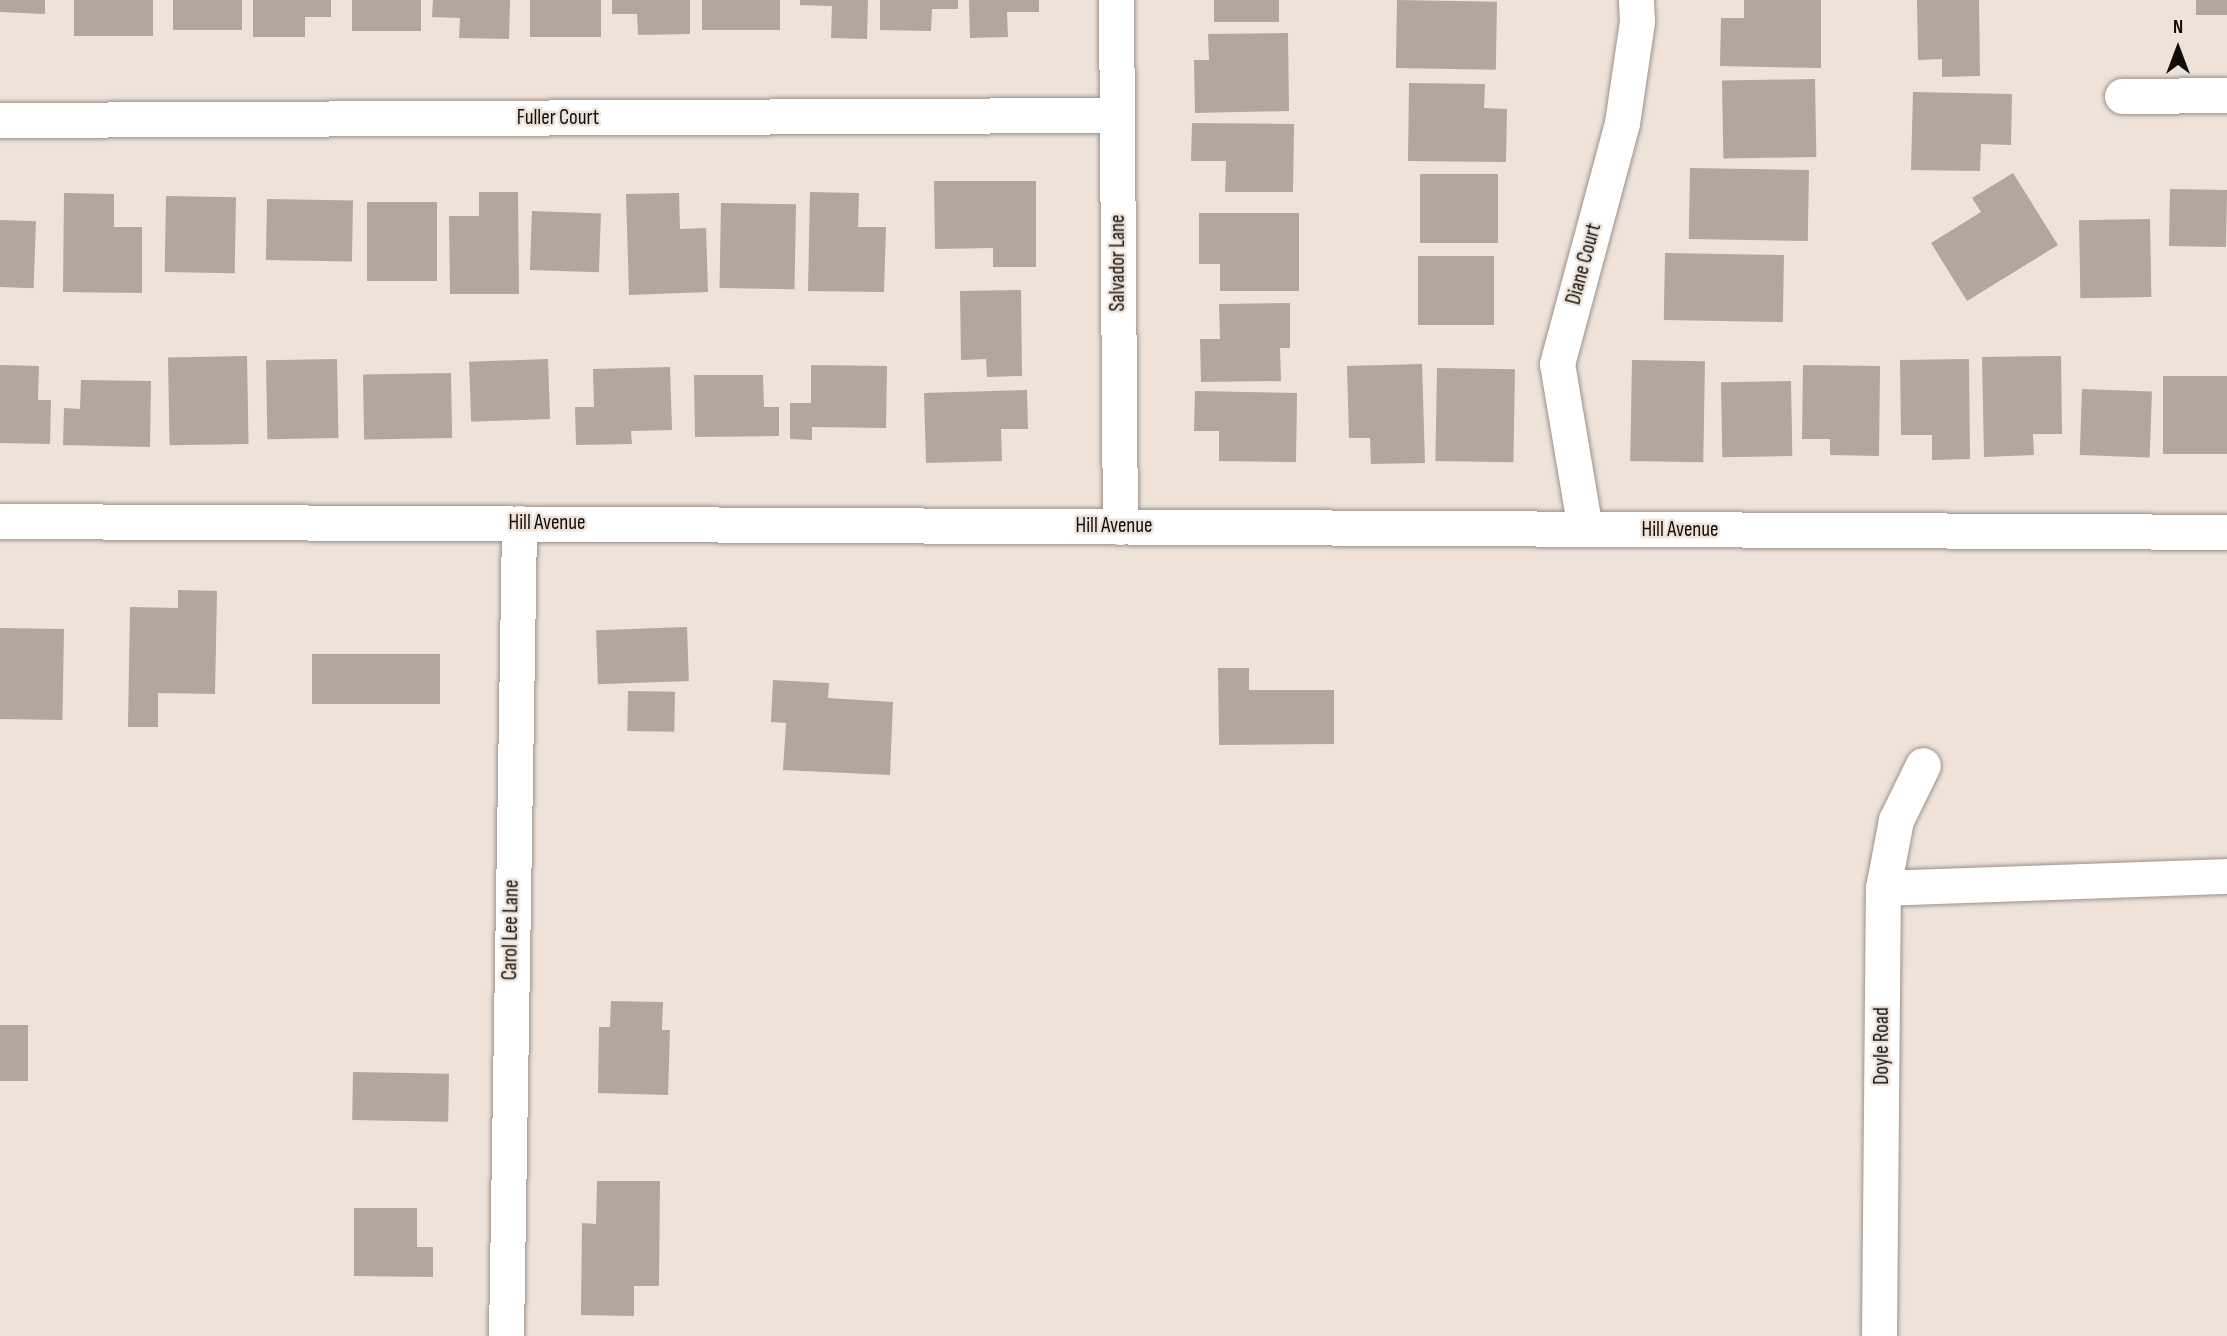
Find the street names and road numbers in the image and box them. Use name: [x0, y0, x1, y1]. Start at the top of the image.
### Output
street label: Fuller Court: [517, 105, 599, 131]
street label: Salvador Lane: [1105, 215, 1131, 311]
street label: Diane Court: [1561, 221, 1607, 307]
street label: Hill Avenue: [508, 510, 586, 536]
street label: Hill Avenue: [1075, 513, 1153, 539]
street label: Hill Avenue: [1641, 517, 1719, 543]
street label: Carol Lee Lane: [498, 879, 524, 981]
street label: Doyle Road: [1869, 1007, 1895, 1085]

